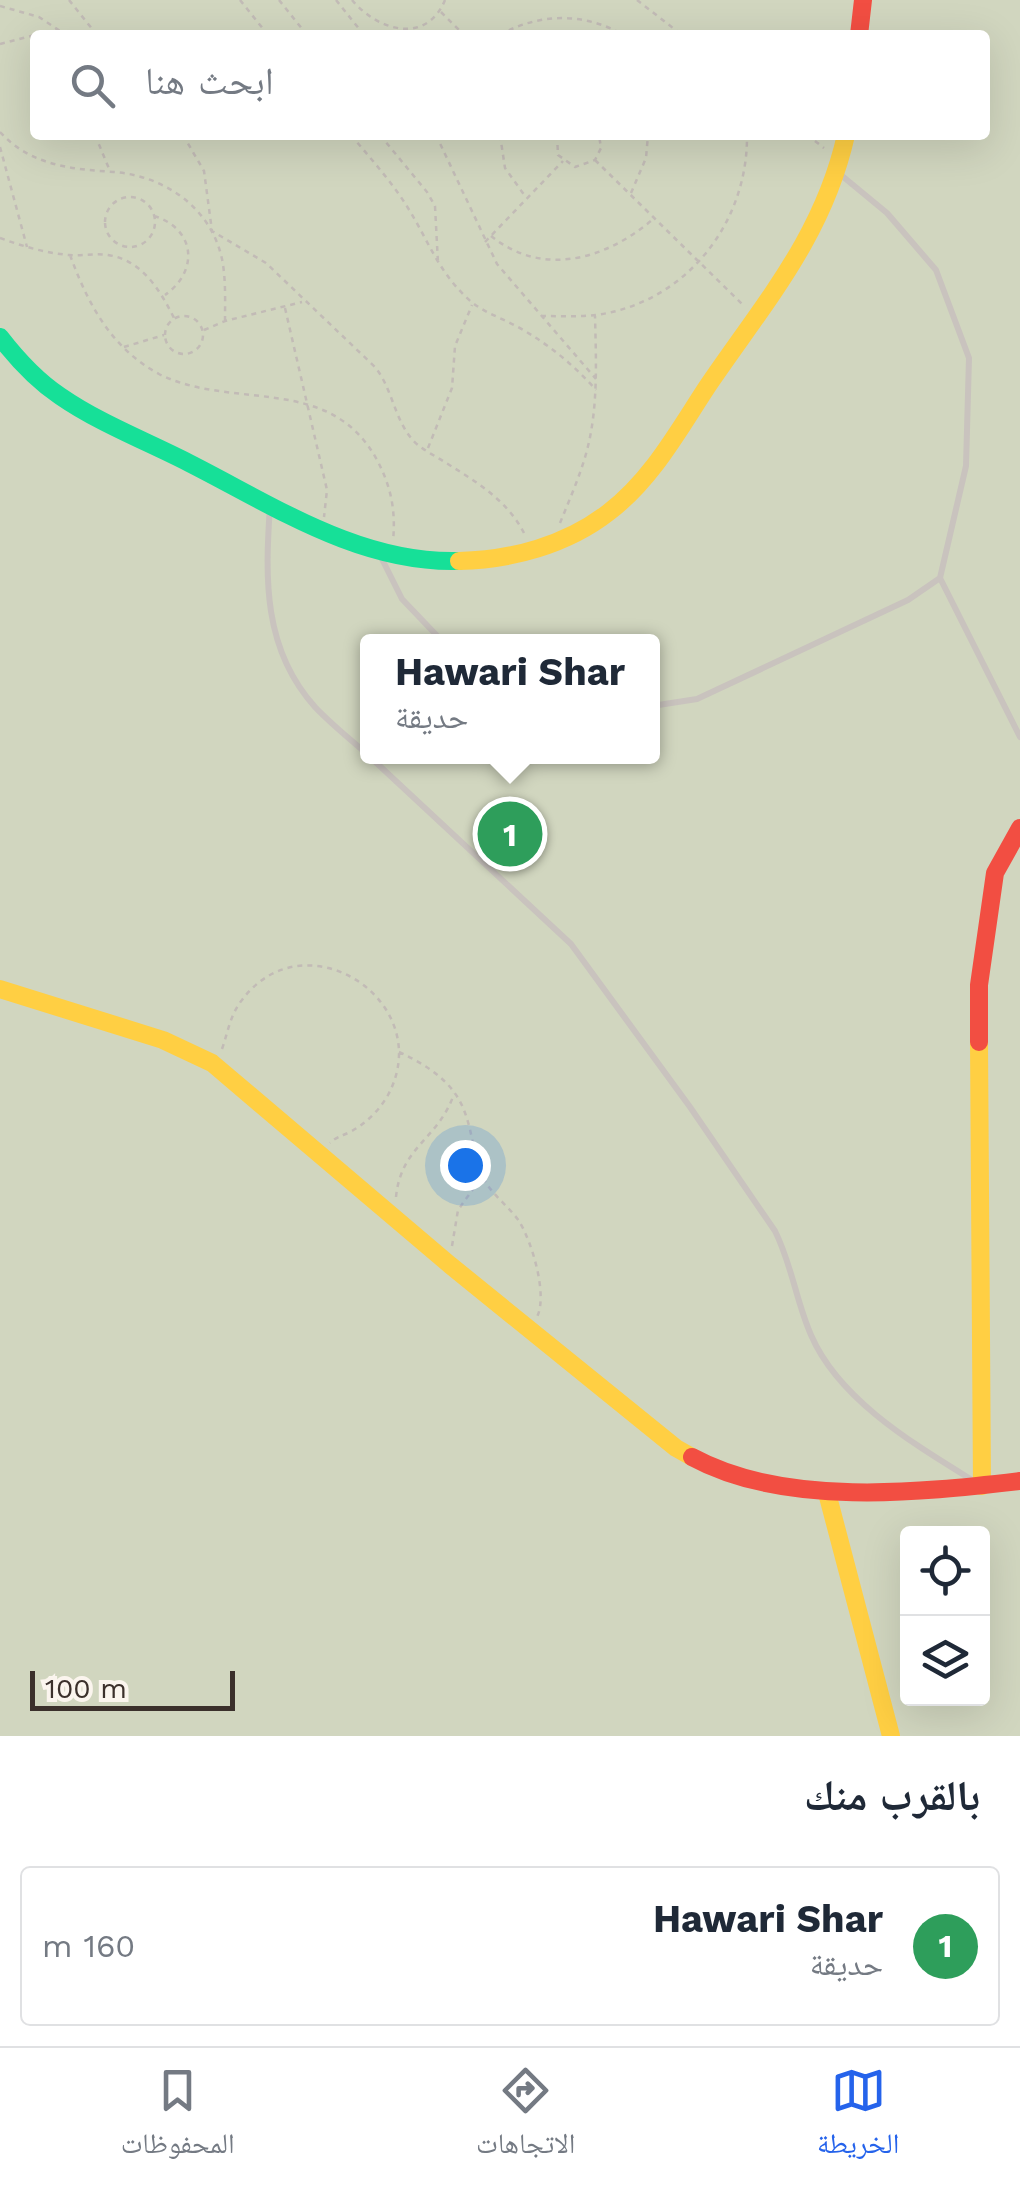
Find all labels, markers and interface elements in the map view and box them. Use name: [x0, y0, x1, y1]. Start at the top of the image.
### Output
search box: [30, 30, 990, 140]
icon: search: [65, 58, 120, 113]
text: ابحث هنا: [145, 59, 274, 103]
popup: [360, 634, 660, 764]
text: Hawari Shar: [395, 650, 625, 694]
text: حديقة: [395, 698, 468, 736]
pin: 1: [478, 796, 542, 872]
your location: [440, 1140, 491, 1191]
map controls: [900, 1526, 990, 1706]
button: locate: [900, 1526, 990, 1616]
button: layers: [900, 1616, 990, 1706]
scale bar: [30, 1666, 235, 1710]
text: 100 m: [45, 1672, 127, 1705]
text: بالقرب منك: [804, 1771, 980, 1820]
text: Hawari Shar: [653, 1897, 883, 1941]
text: 160 m: [42, 1927, 135, 1965]
text: 1: [939, 1927, 952, 1965]
text: حديقة: [810, 1945, 883, 1983]
tab: المحفوظات: [121, 2063, 235, 2171]
tab: الاتجاهات: [476, 2063, 575, 2171]
tab: الخريطة: [817, 2063, 899, 2171]

